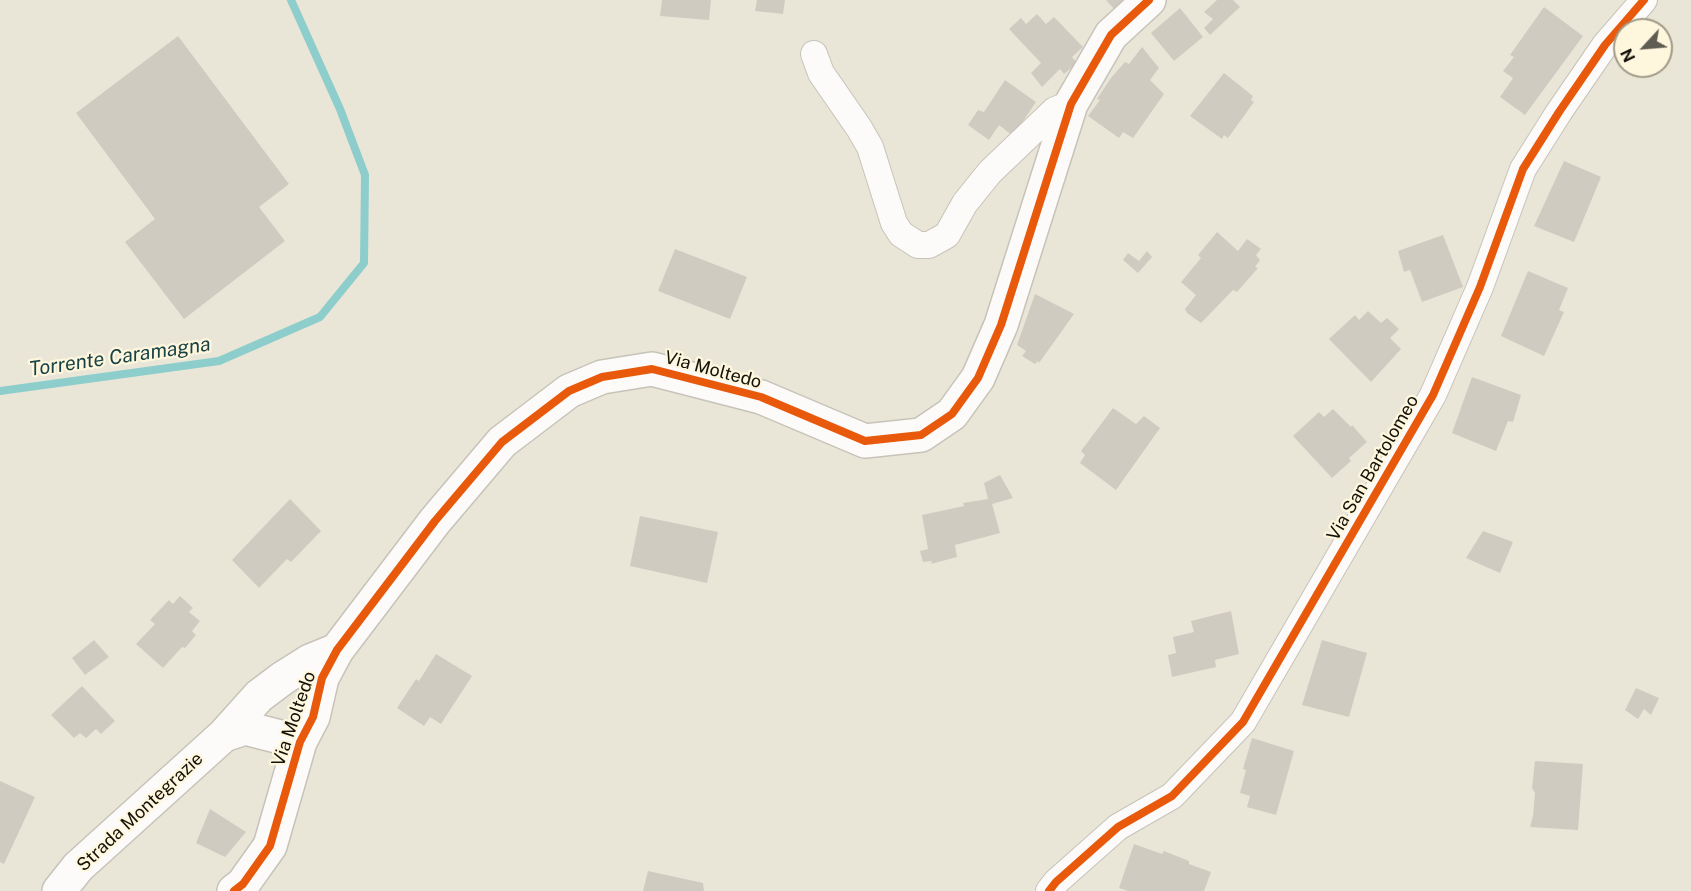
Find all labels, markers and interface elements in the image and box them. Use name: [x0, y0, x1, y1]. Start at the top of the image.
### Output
north arrow: [1613, 18, 1673, 78]
text: N: [1617, 45, 1639, 65]
water label: Torrente Caramagna: [28, 332, 212, 382]
street label: Via Moltedo: [662, 347, 764, 393]
street label: Via San Bartolomeo: [1323, 391, 1423, 545]
street label: Via Moltedo: [268, 668, 320, 770]
street label: Strada Montegrazie: [72, 748, 208, 876]

